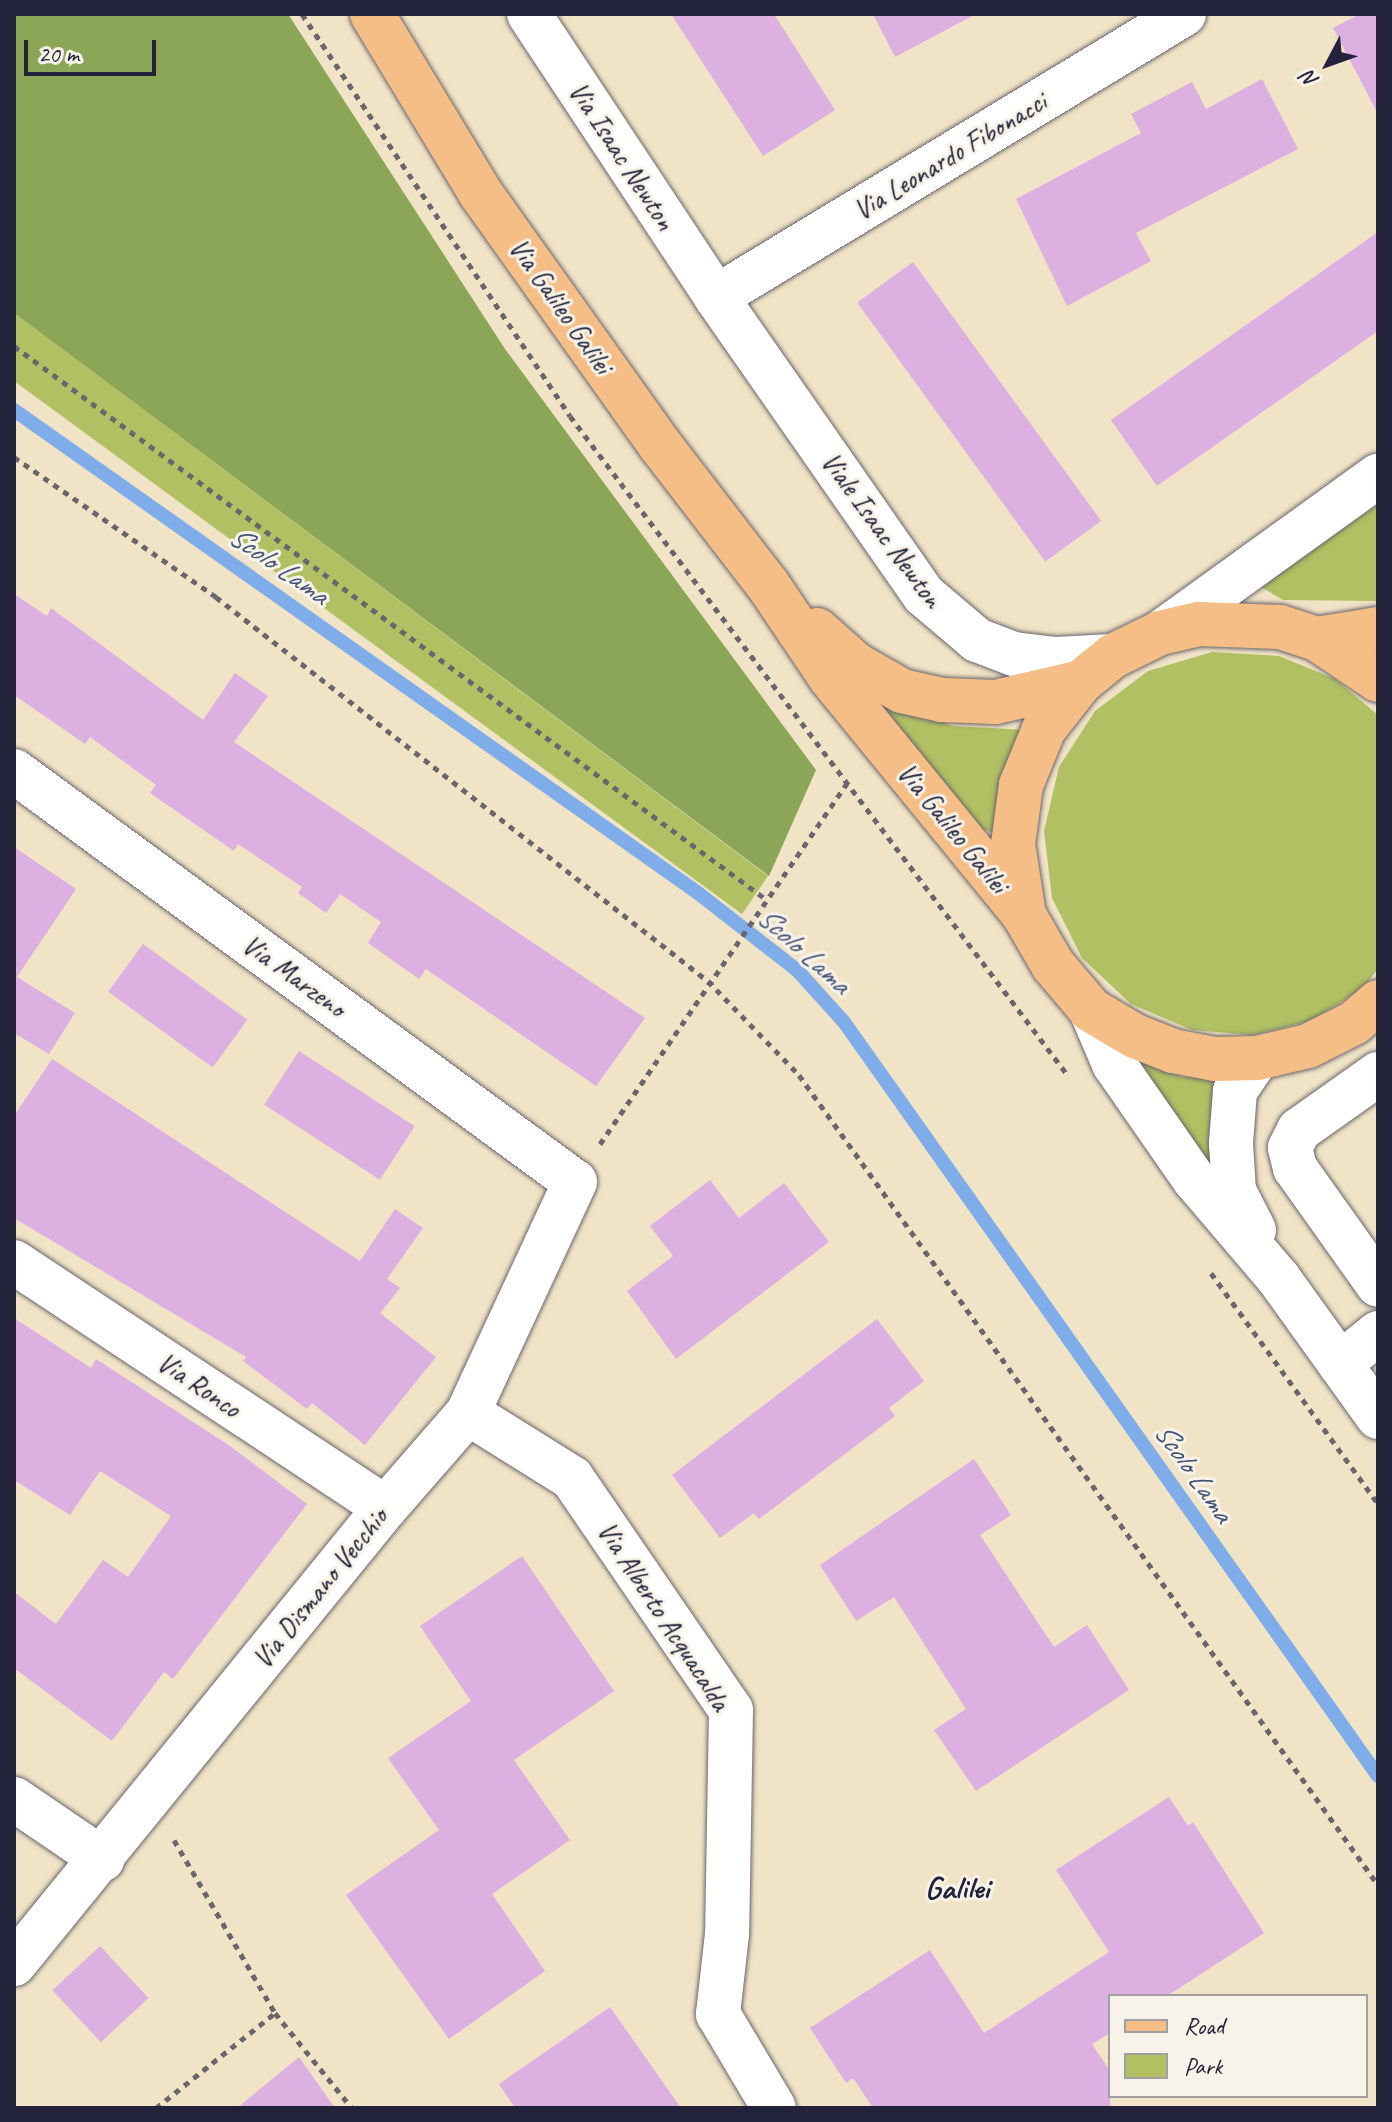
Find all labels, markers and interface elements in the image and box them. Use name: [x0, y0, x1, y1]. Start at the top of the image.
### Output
scale bar: [28, 24, 160, 74]
north arrow: [1288, 24, 1368, 104]
text: 20 m: [38, 39, 79, 69]
text: N: [1295, 65, 1325, 94]
street label: Via Isaac Newton: [562, 76, 682, 236]
street label: Via Leonardo Fibonacci: [847, 85, 1053, 227]
street label: Via Galileo Galilei: [502, 232, 620, 380]
street label: Viale Isaac Newton: [814, 446, 950, 614]
water label: Scolo Lama: [222, 518, 336, 612]
street label: Via Galileo Galilei: [890, 756, 1016, 900]
water label: Scolo Lama: [750, 899, 858, 1001]
street label: Via Marzeno: [236, 927, 352, 1025]
street label: Via Ronco: [151, 1345, 247, 1425]
water label: Scolo Lama: [1147, 1415, 1241, 1529]
street label: Via Dismano Vecchio: [245, 1501, 395, 1675]
street label: Via Alberto Acquacalda: [590, 1515, 738, 1717]
district label: Galilei: [925, 1869, 989, 1907]
legend: [1108, 1994, 1368, 2098]
text: Road: [1184, 2011, 1224, 2041]
text: Park: [1184, 2051, 1222, 2081]

